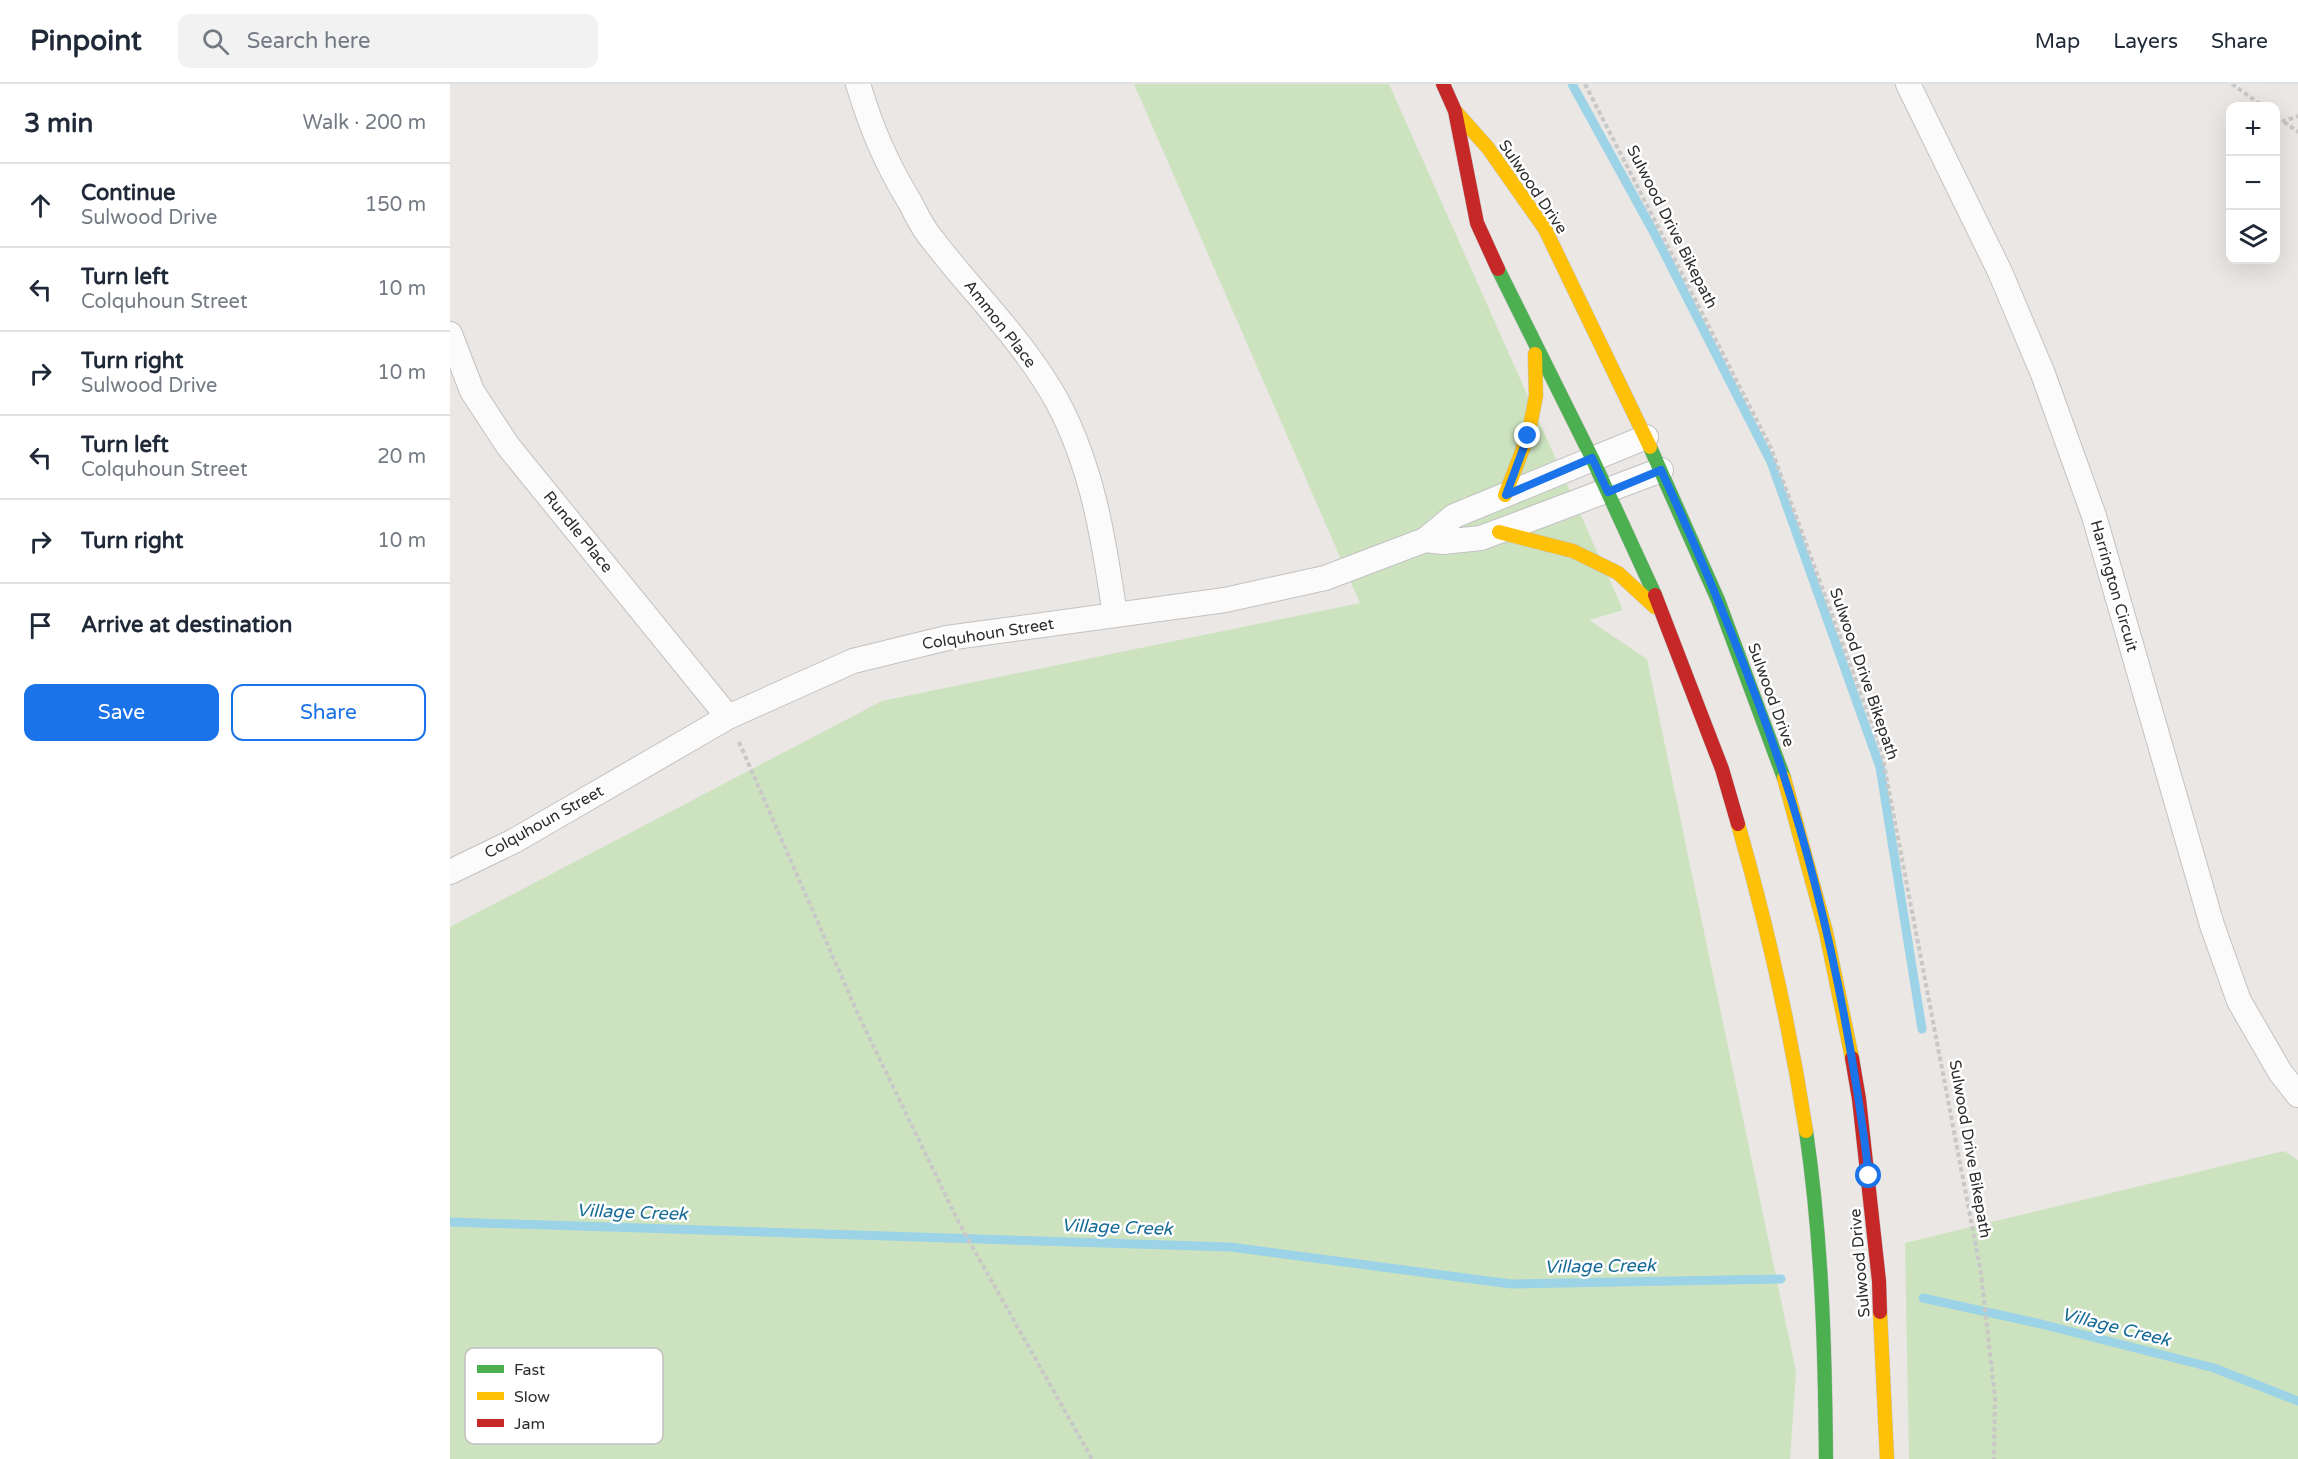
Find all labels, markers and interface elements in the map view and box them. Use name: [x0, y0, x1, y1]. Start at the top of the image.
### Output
search box: [178, 14, 598, 68]
text: Pinpoint: [30, 24, 142, 58]
icon: search: [199, 25, 232, 58]
text: Search here: [247, 28, 370, 54]
text: Map: [2035, 29, 2080, 54]
text: Layers: [2113, 29, 2178, 54]
text: Share: [2211, 29, 2268, 54]
map controls: [2226, 102, 2280, 264]
button: +: [2226, 102, 2280, 156]
text: 3 min: [24, 108, 93, 139]
text: Walk · 200 m: [303, 111, 426, 135]
street label: Sulwood Drive: [1494, 136, 1572, 238]
street label: Sulwood Drive Bikepath: [1622, 142, 1722, 312]
button: −: [2226, 156, 2280, 210]
text: Continue: [81, 180, 176, 206]
icon: ahead: [24, 189, 57, 222]
text: 150 m: [365, 193, 426, 217]
text: Sulwood Drive: [81, 206, 217, 230]
button: layers: [2226, 210, 2280, 264]
text: Turn left: [81, 264, 169, 290]
icon: left: [24, 273, 57, 306]
street label: Ammon Place: [959, 276, 1041, 372]
text: 10 m: [377, 277, 426, 301]
text: Colquhoun Street: [81, 290, 248, 314]
text: Turn right: [81, 348, 183, 374]
icon: right: [24, 357, 57, 390]
text: 10 m: [377, 361, 426, 385]
text: Sulwood Drive: [81, 374, 217, 398]
route end: [1514, 422, 1540, 448]
text: Turn left: [81, 432, 169, 458]
icon: left: [24, 441, 57, 474]
text: 20 m: [377, 445, 426, 469]
text: Colquhoun Street: [81, 458, 248, 482]
street label: Rundle Place: [539, 487, 617, 577]
street label: Harrington Circuit: [2086, 518, 2142, 654]
icon: right: [24, 525, 57, 558]
text: Turn right: [81, 528, 183, 554]
text: 10 m: [377, 529, 426, 553]
street label: Sulwood Drive Bikepath: [1825, 585, 1903, 763]
icon: arrive: [24, 609, 57, 642]
text: Arrive at destination: [81, 612, 292, 638]
street label: Colquhoun Street: [921, 614, 1055, 654]
street label: Sulwood Drive: [1743, 640, 1799, 750]
button: Save: [24, 684, 219, 741]
button: Share: [231, 684, 426, 741]
street label: Colquhoun Street: [481, 781, 607, 863]
street label: Sulwood Drive Bikepath: [1944, 1058, 1996, 1240]
route start: [1855, 1162, 1881, 1188]
water label: Village Creek: [576, 1199, 689, 1225]
street label: Sulwood Drive: [1845, 1208, 1875, 1318]
water label: Village Creek: [1061, 1214, 1174, 1240]
water label: Village Creek: [1544, 1254, 1657, 1278]
water label: Village Creek: [2059, 1303, 2174, 1351]
legend: [465, 1348, 663, 1444]
text: Fast: [514, 1360, 545, 1380]
text: Slow: [514, 1387, 550, 1407]
text: Jam: [514, 1414, 545, 1434]

